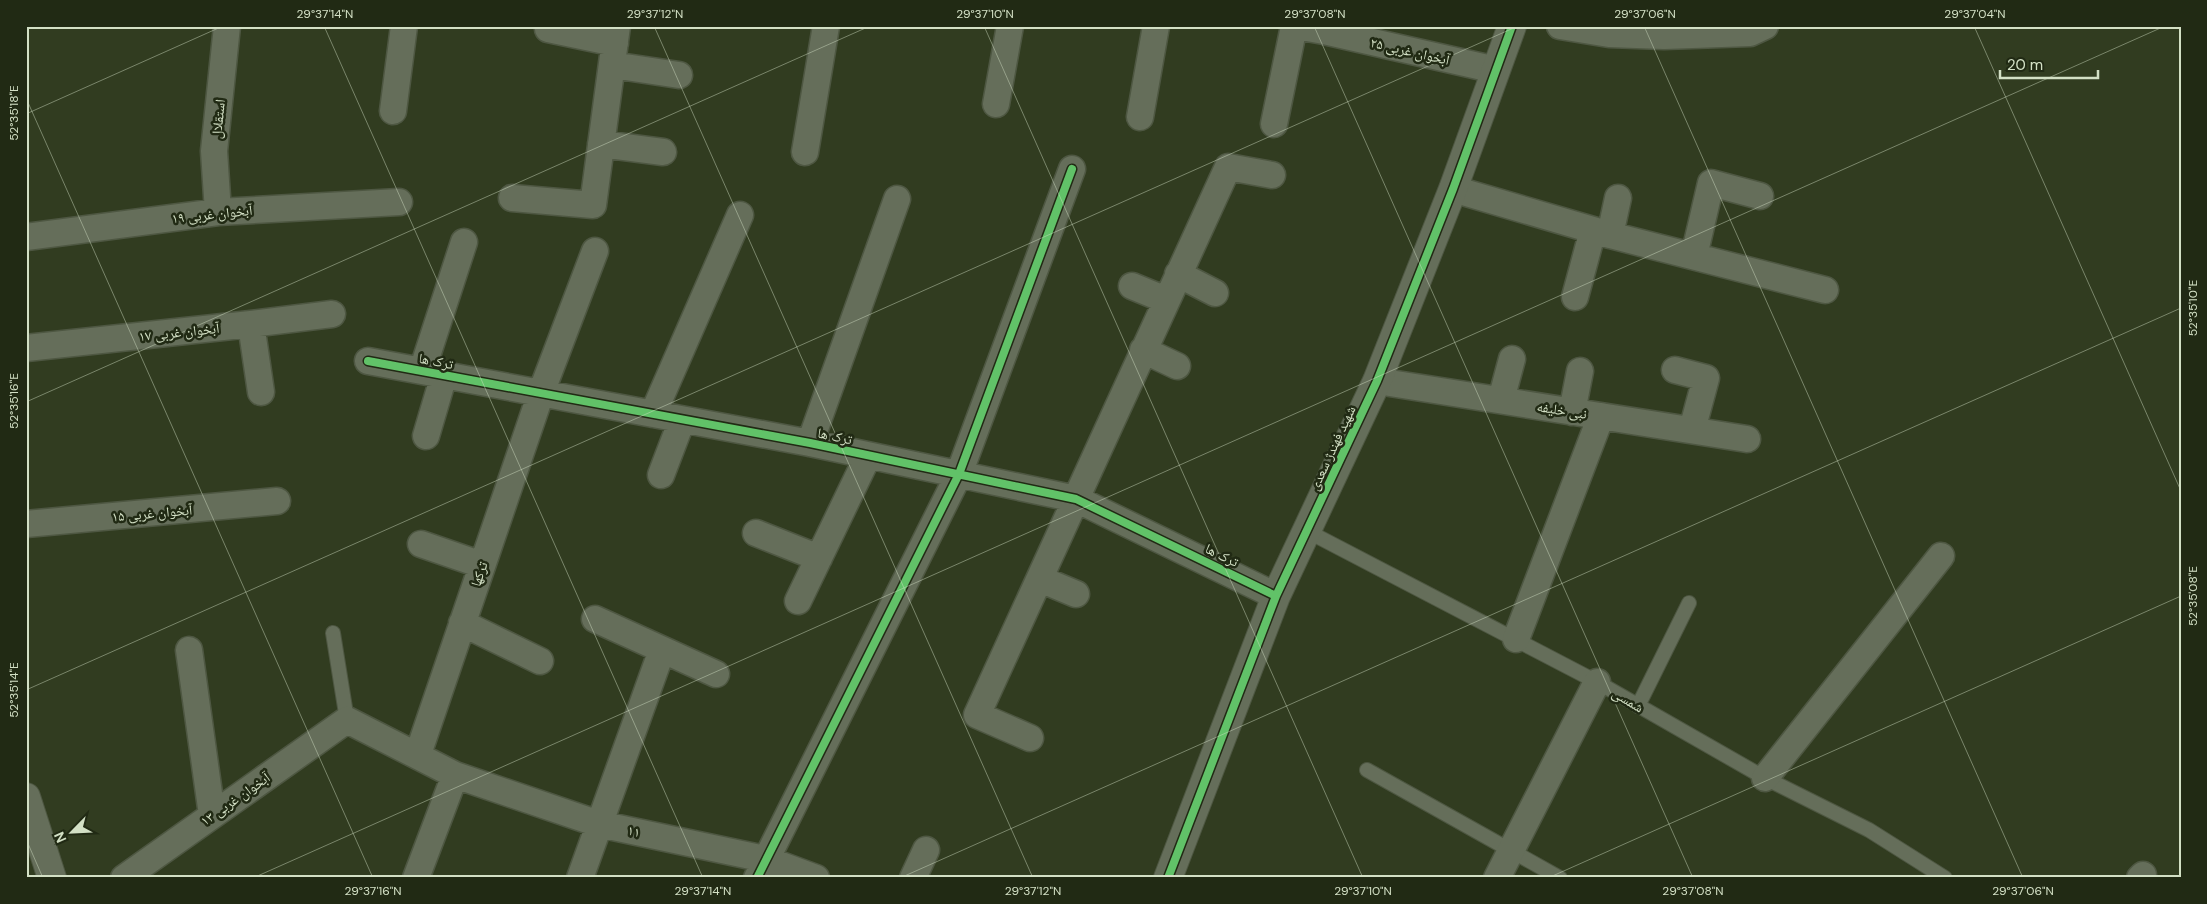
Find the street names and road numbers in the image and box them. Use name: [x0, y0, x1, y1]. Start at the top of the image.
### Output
street label: آبخوان غربی ۲۵: [1369, 33, 1452, 69]
street label: استقلال: [207, 98, 229, 140]
street label: آبخوان غربی ۱۹: [171, 201, 254, 227]
street label: آبخوان غربی ۱۷: [138, 319, 221, 345]
street label: ترک ها: [417, 349, 455, 373]
street label: نبی خلیفه: [1536, 397, 1588, 423]
street label: شهید فهندژ سعدی: [1305, 403, 1359, 493]
street label: ترک ها: [816, 424, 854, 448]
street label: آبخوان غربی ۱۵: [111, 500, 193, 525]
street label: ترک ها: [1202, 539, 1242, 571]
street label: ترکها: [466, 559, 492, 589]
street label: شمسی: [1609, 684, 1647, 716]
street label: آبخوان غربی ۱۳: [197, 768, 274, 830]
street label: ۱۱: [626, 821, 642, 841]

